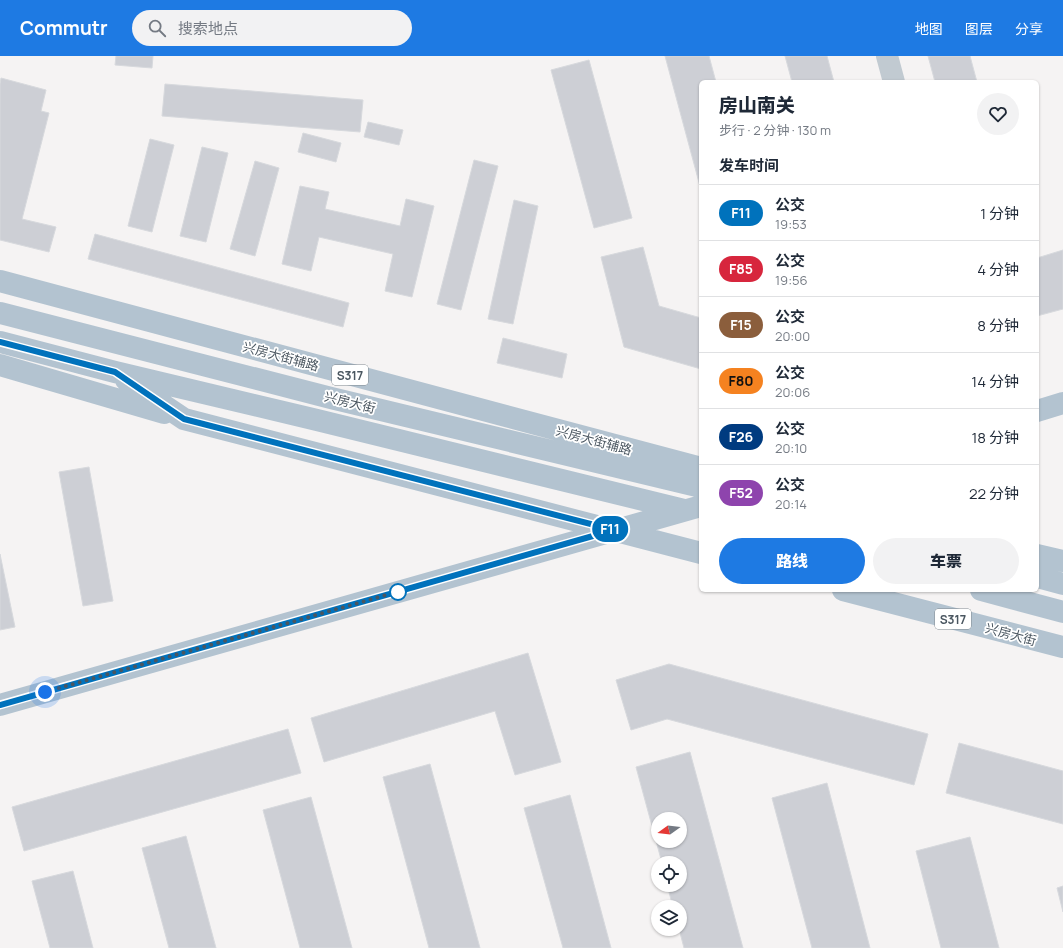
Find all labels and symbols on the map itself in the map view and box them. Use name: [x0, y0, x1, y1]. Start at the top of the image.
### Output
street label: 兴房大街辅路: [241, 337, 321, 375]
road number: S317: [332, 365, 368, 385]
street label: 兴房大街: [323, 387, 377, 417]
street label: 兴房大街辅路: [554, 421, 634, 459]
line badge: F11: [587, 516, 633, 542]
unlabelled marker: [389, 583, 407, 601]
road number: S317: [935, 609, 971, 629]
street label: 兴房大街: [984, 619, 1038, 649]
your location: [35, 682, 55, 702]
north arrow: [651, 812, 687, 848]

